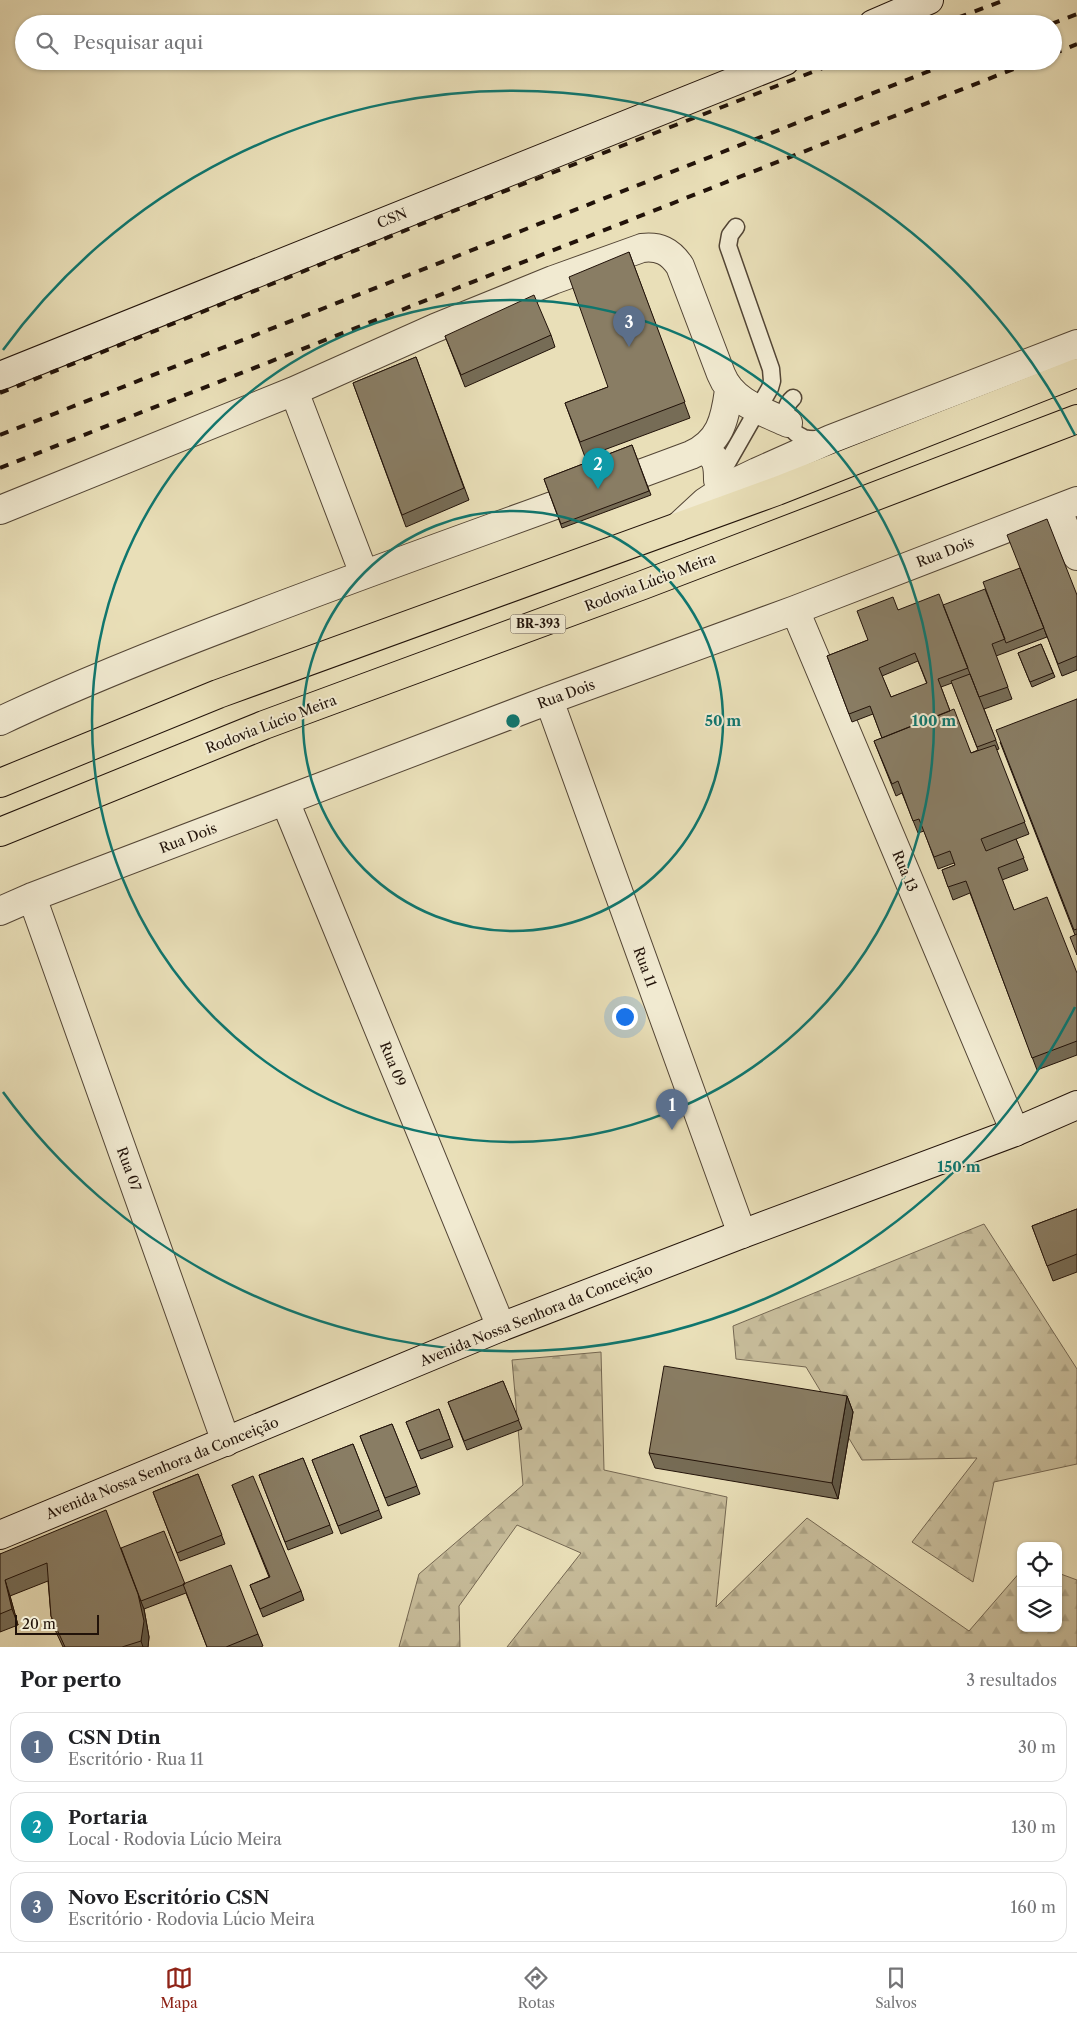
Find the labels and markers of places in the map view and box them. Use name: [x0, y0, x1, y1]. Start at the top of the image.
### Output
pin: 3: [613, 306, 645, 347]
pin: 2: [582, 448, 614, 489]
centre of rings: [504, 712, 522, 730]
pin: 1: [656, 1089, 688, 1130]

